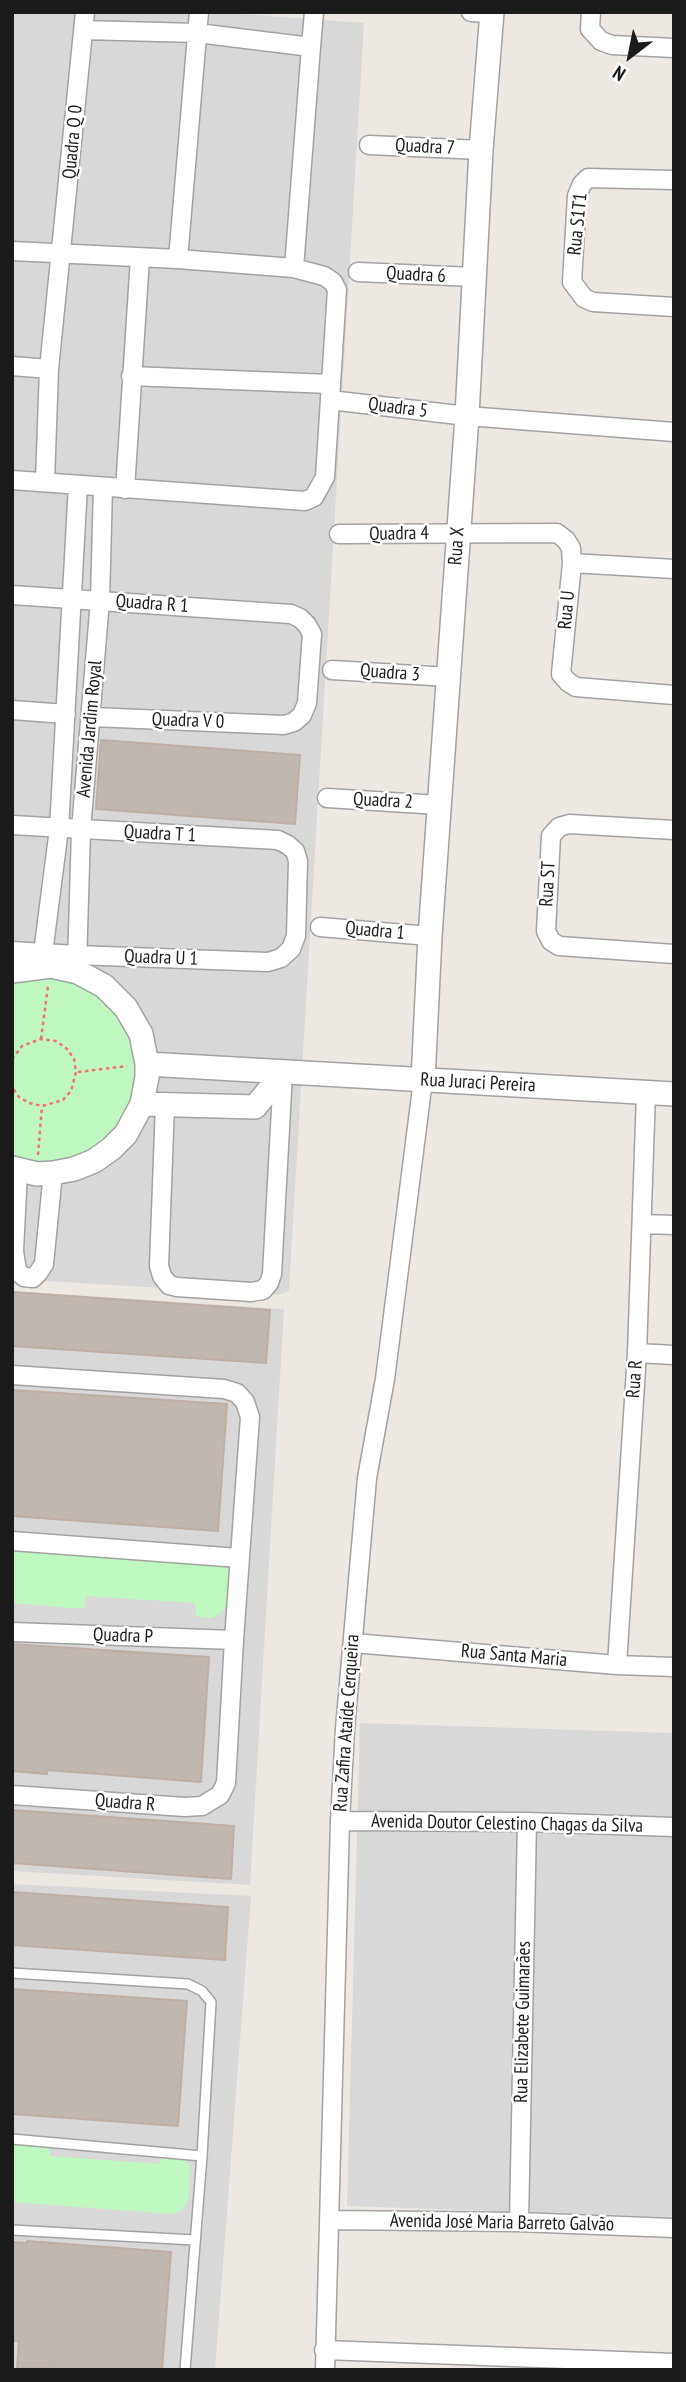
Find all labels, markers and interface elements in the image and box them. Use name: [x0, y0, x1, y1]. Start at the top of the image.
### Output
north arrow: [595, 21, 665, 91]
text: N: [608, 61, 630, 87]
street label: Quadra Q 0: [58, 104, 88, 180]
street label: Quadra 7: [395, 134, 455, 160]
street label: Rua S1T1: [563, 192, 593, 256]
street label: Quadra 6: [386, 262, 446, 288]
street label: Quadra 5: [367, 393, 429, 423]
street label: Quadra 4: [369, 522, 429, 546]
street label: Rua X: [444, 526, 470, 566]
street label: Quadra R 1: [115, 590, 189, 618]
street label: Rua U: [554, 590, 580, 630]
street label: Avenida Jardim Royal: [73, 659, 107, 799]
street label: Quadra 3: [359, 660, 421, 686]
street label: Quadra V 0: [151, 708, 225, 734]
street label: Quadra 2: [353, 788, 413, 814]
street label: Quadra T 1: [123, 821, 197, 847]
street label: Rua ST: [535, 861, 561, 907]
street label: Quadra 1: [344, 917, 406, 945]
street label: Quadra U 1: [124, 945, 198, 971]
street label: Rua Juraci Pereira: [420, 1069, 536, 1097]
street label: Rua R: [622, 1359, 648, 1399]
street label: Quadra P: [93, 1624, 153, 1648]
street label: Rua Zafira Ataíde Cerqueira: [329, 1633, 365, 1813]
street label: Rua Santa Maria: [460, 1640, 568, 1672]
street label: Quadra R: [94, 1790, 156, 1816]
street label: Avenida Doutor Celestino Chagas da Silva: [371, 1810, 643, 1838]
street label: Rua Elizabete Guimarães: [510, 1941, 536, 2103]
street label: Avenida José Maria Barreto Galvão: [390, 2210, 614, 2236]

